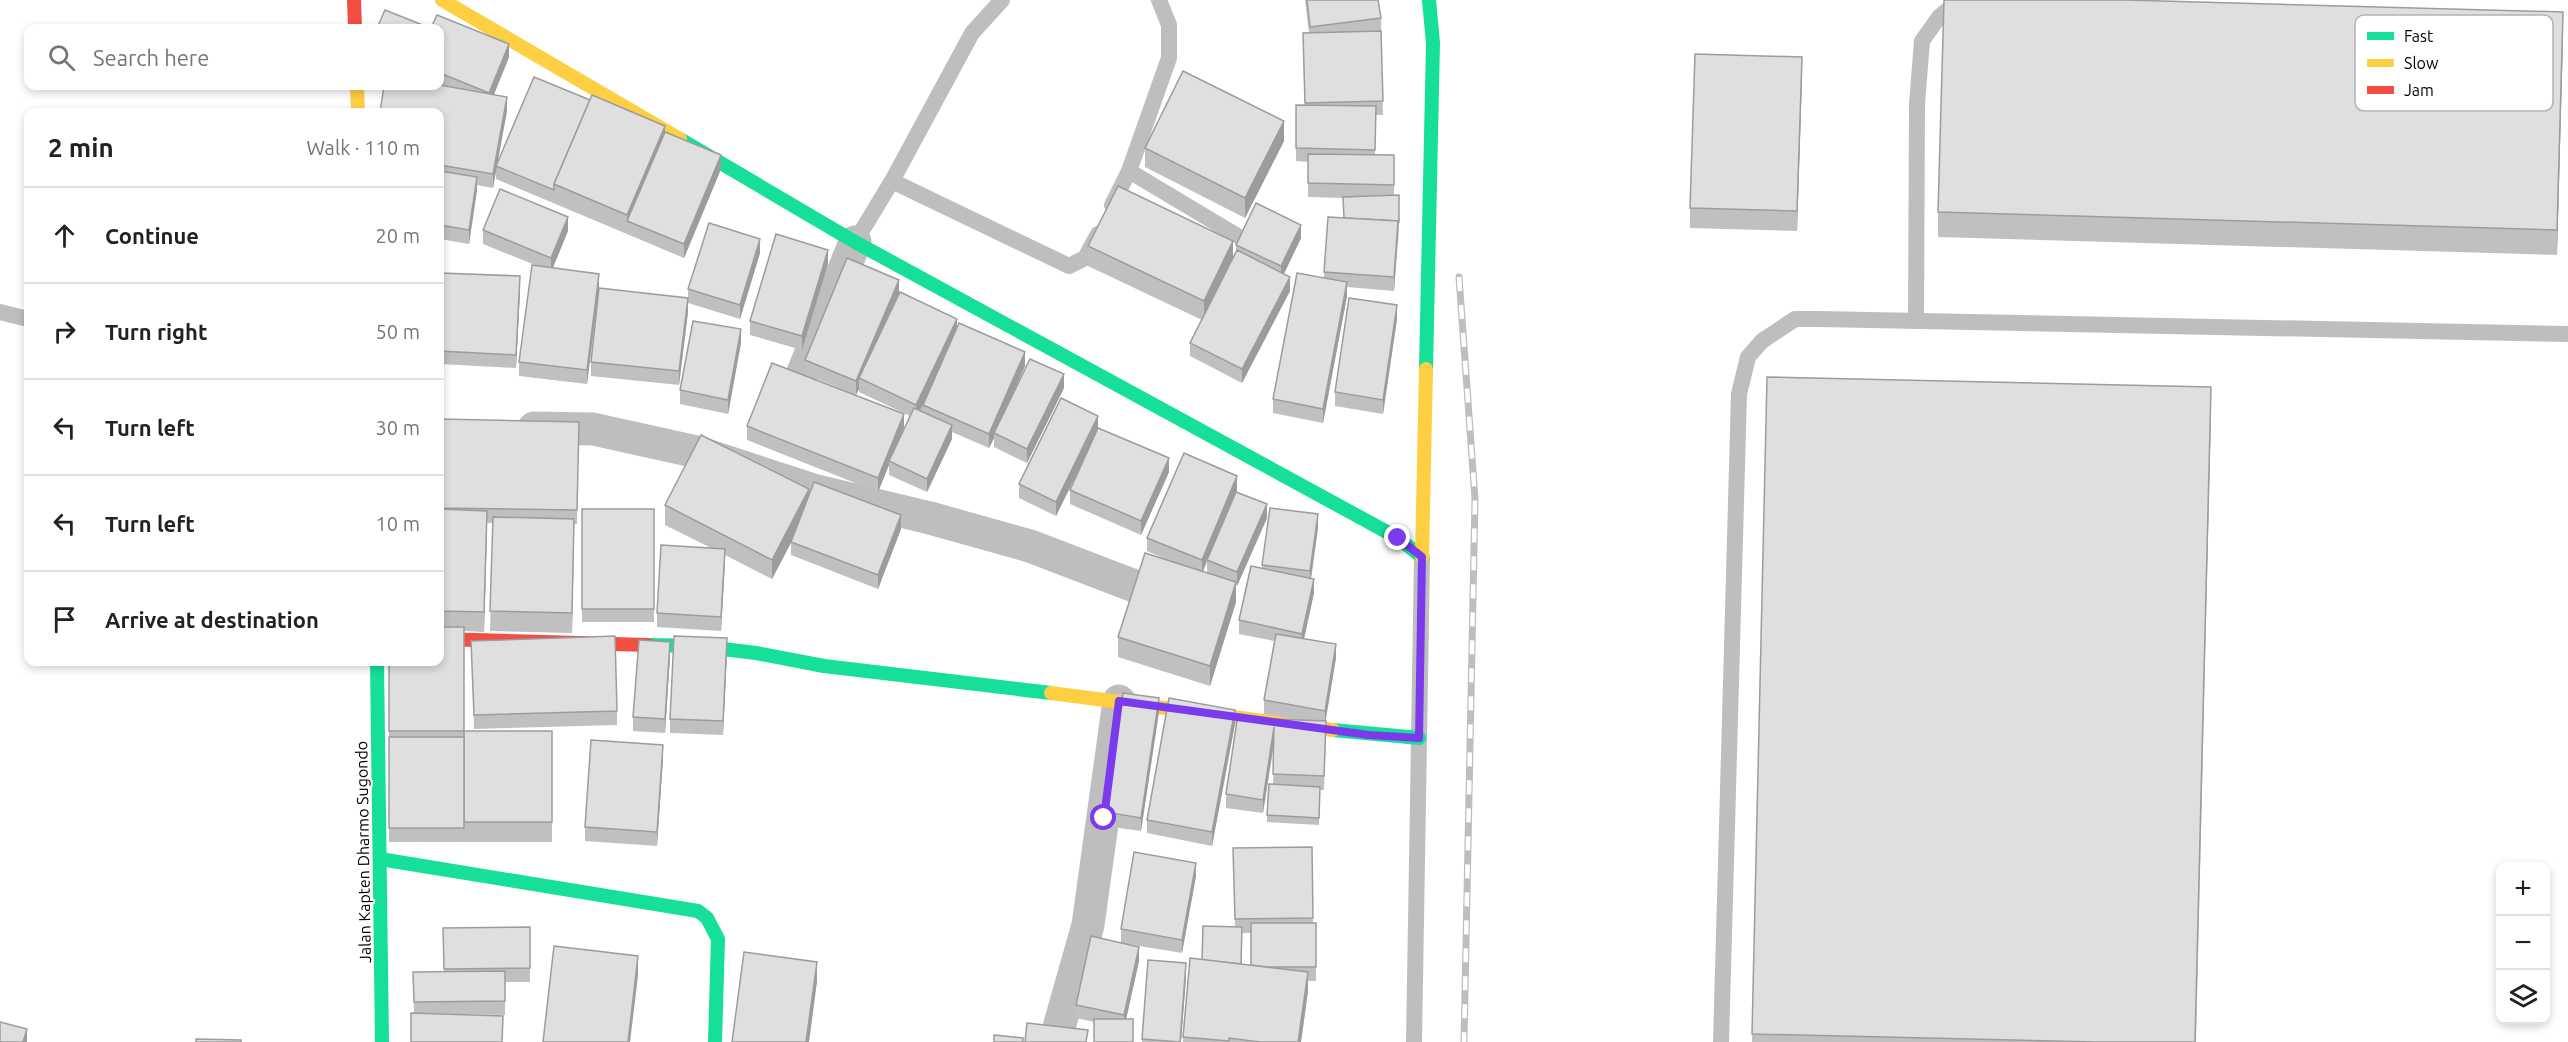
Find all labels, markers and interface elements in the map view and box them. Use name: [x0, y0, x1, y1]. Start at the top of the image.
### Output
legend: [2355, 15, 2553, 111]
search box: [24, 24, 444, 90]
text: Fast: [2404, 27, 2434, 45]
icon: search: [45, 41, 78, 74]
text: Search here: [93, 45, 209, 70]
text: Slow: [2404, 54, 2439, 72]
text: Jam: [2404, 81, 2434, 99]
text: 2 min: [48, 133, 114, 162]
text: Walk · 110 m: [307, 136, 420, 159]
icon: ahead: [48, 219, 81, 252]
text: Continue: [105, 223, 199, 248]
text: 20 m: [376, 224, 420, 247]
icon: right: [48, 315, 81, 348]
text: Turn right: [105, 319, 207, 344]
text: 50 m: [376, 320, 420, 343]
icon: left: [48, 411, 81, 444]
text: Turn left: [105, 415, 195, 440]
text: 30 m: [376, 416, 420, 439]
icon: left: [48, 507, 81, 540]
text: Turn left: [105, 511, 195, 536]
text: 10 m: [376, 512, 420, 535]
route end: [1384, 524, 1410, 550]
icon: arrive: [48, 603, 81, 636]
text: Arrive at destination: [105, 607, 319, 632]
street label: Jalan Kapten Dharmo Sugondo: [352, 741, 374, 963]
route start: [1090, 804, 1116, 830]
map controls: [2496, 862, 2550, 1024]
button: +: [2496, 862, 2550, 916]
button: −: [2496, 916, 2550, 970]
button: layers: [2496, 970, 2550, 1024]

